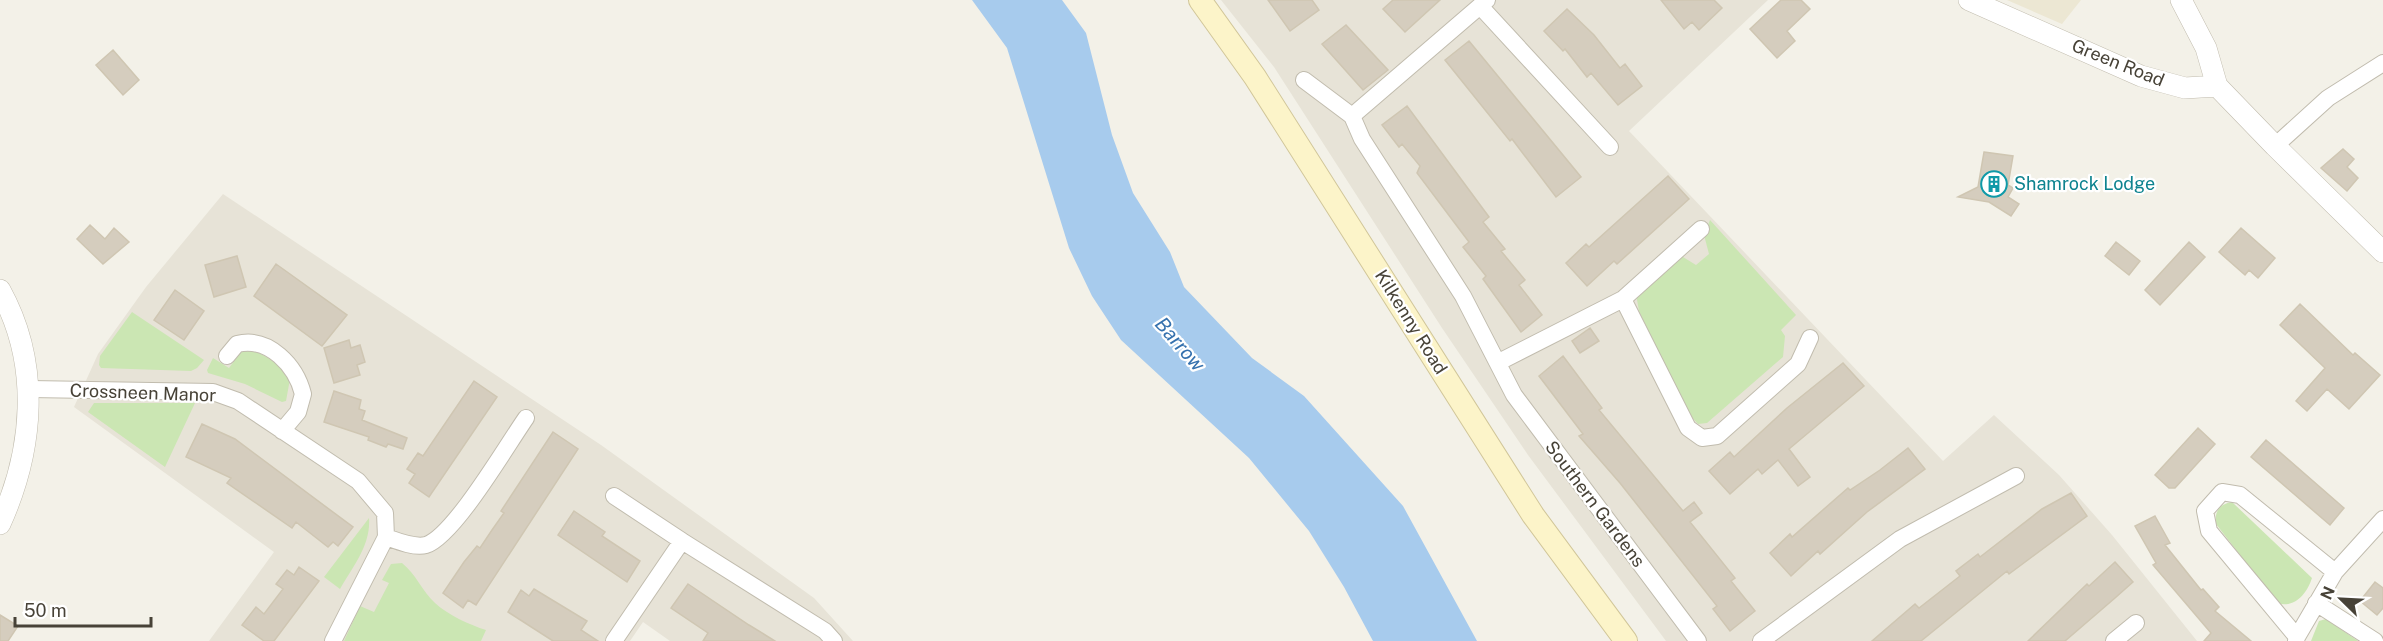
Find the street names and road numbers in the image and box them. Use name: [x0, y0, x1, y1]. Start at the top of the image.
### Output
street label: Green Road: [2069, 34, 2167, 91]
street label: Kilkenny Road: [1371, 266, 1452, 378]
street label: Crossneen Manor: [69, 379, 217, 406]
street label: Southern Gardens: [1541, 437, 1650, 571]

